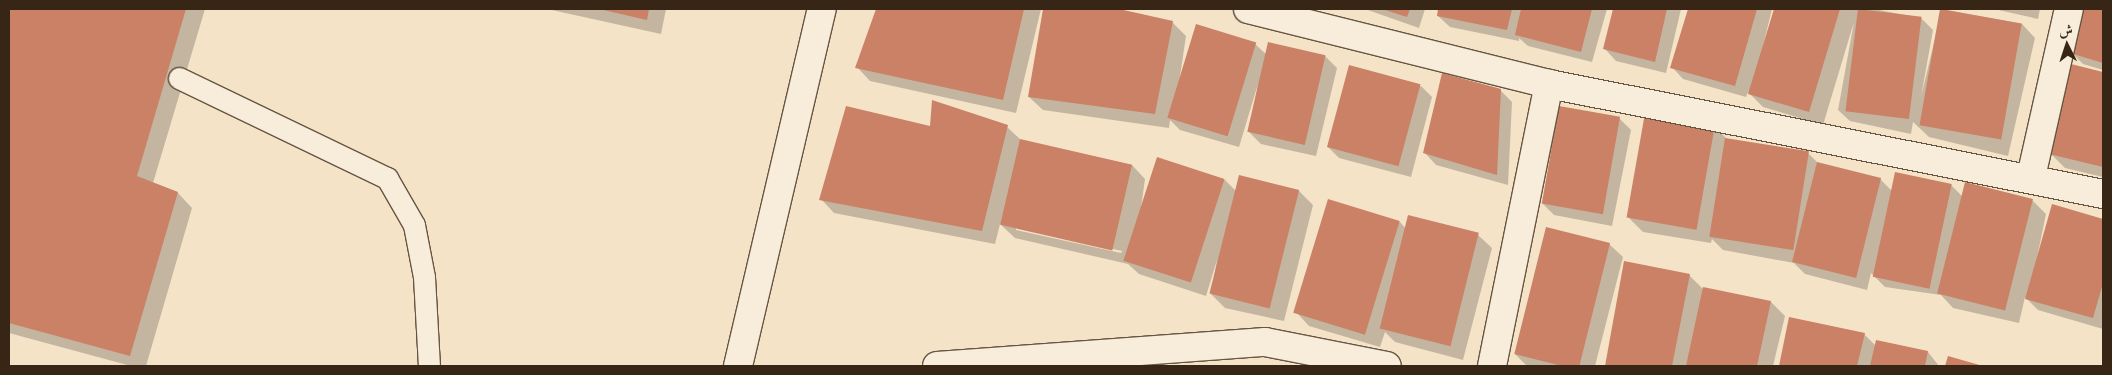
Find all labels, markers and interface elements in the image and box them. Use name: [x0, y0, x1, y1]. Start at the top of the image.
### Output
north arrow: [2042, 20, 2092, 70]
text: ش: [2058, 20, 2074, 40]

